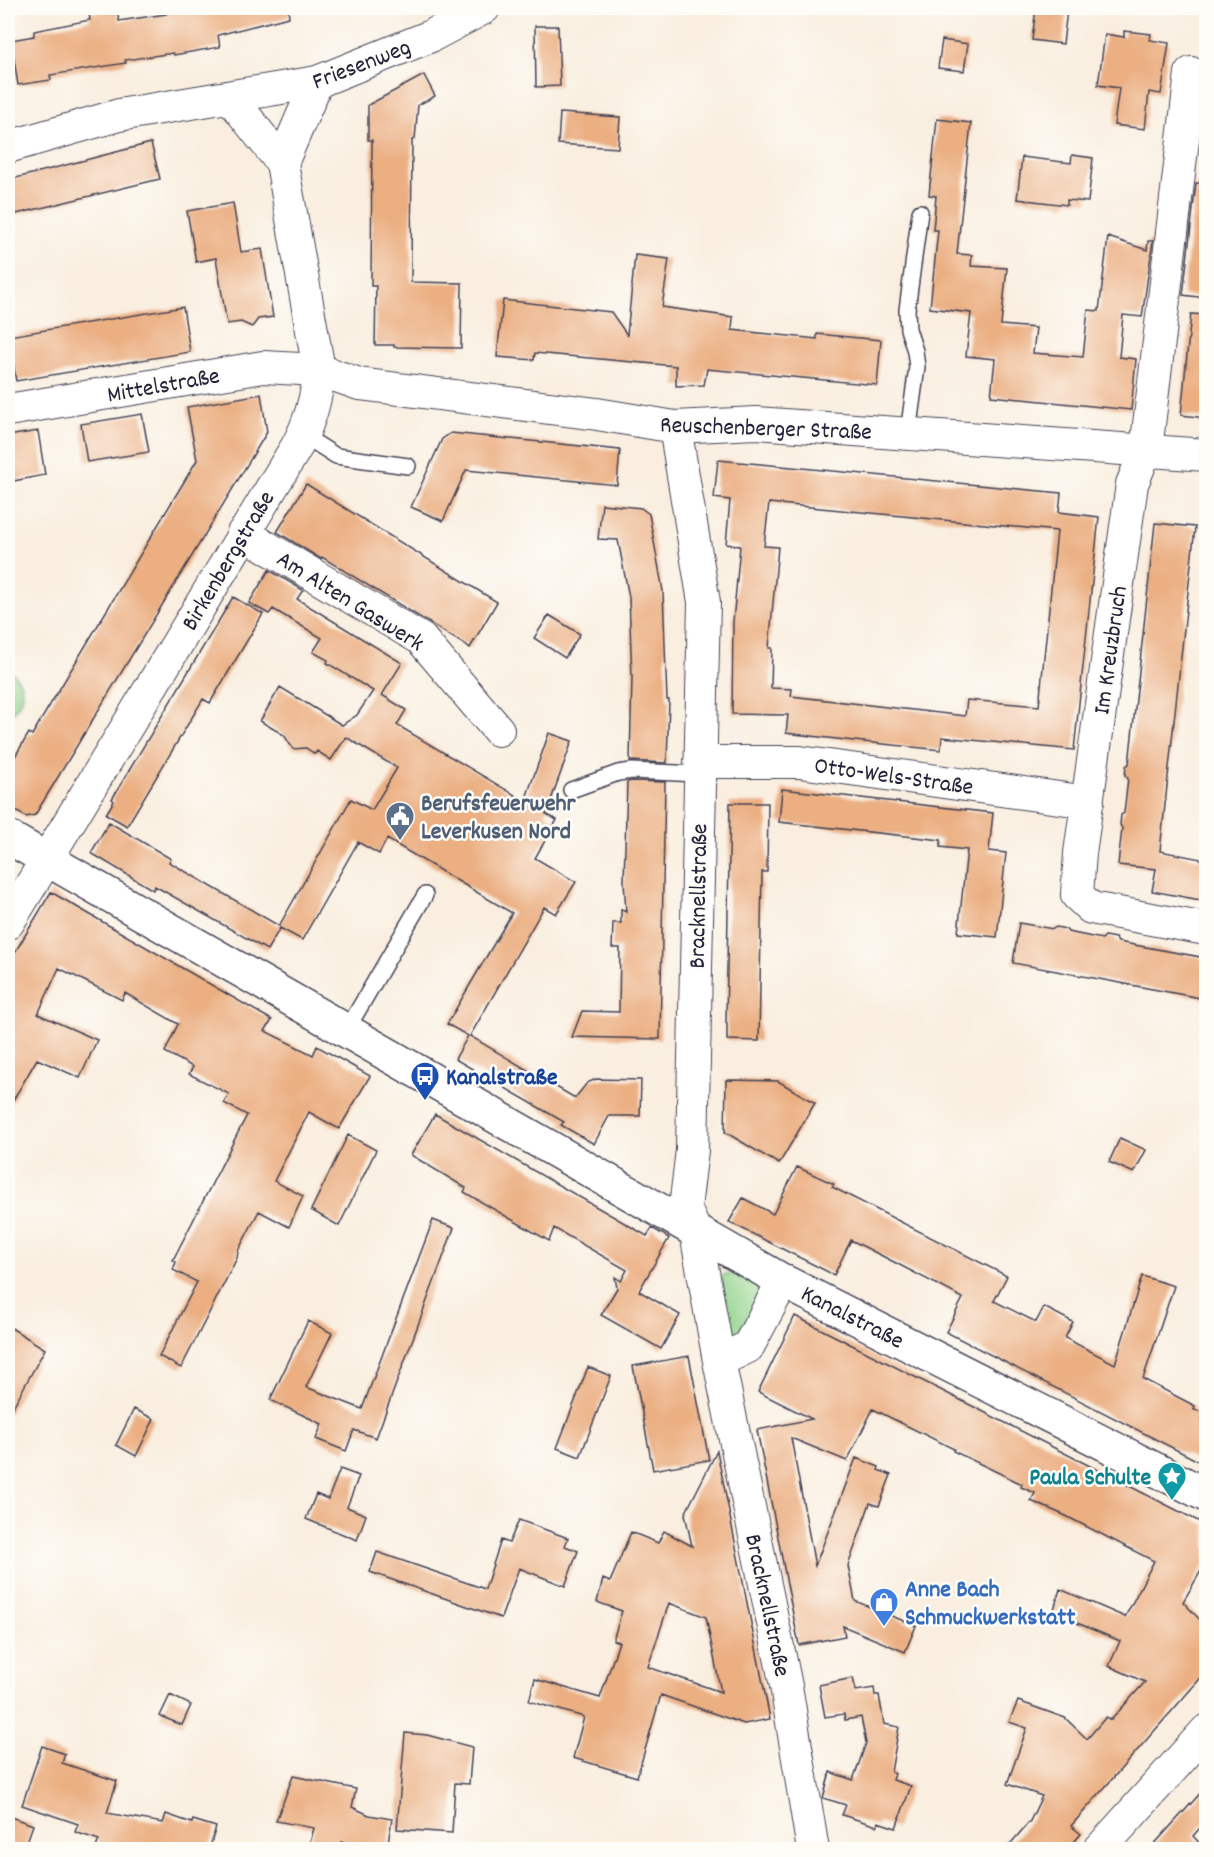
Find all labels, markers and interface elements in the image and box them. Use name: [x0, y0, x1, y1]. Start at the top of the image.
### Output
street label: Friesenweg: [308, 32, 416, 100]
street label: Mittelstraße: [105, 360, 222, 414]
street label: Reuschenberger Straße: [659, 409, 872, 451]
street label: Birkenbergstraße: [174, 485, 285, 638]
street label: Am Alten Gaswerk: [269, 544, 430, 662]
street label: Im Kreuzbruch: [1086, 584, 1138, 717]
street label: Otto-Wels-Straße: [812, 750, 975, 806]
place label: Berufsfeuerwehr Leverkusen Nord: [421, 788, 577, 850]
public building icon: Berufsfeuerwehr Leverkusen Nord: [384, 800, 416, 842]
street label: Bracknellstraße: [682, 823, 718, 969]
bus stop icon: Kanalstraße: [409, 1060, 441, 1102]
place label: Kanalstraße: [446, 1062, 558, 1096]
street label: Kanalstraße: [794, 1278, 909, 1359]
place icon: Paula Schulte: [1156, 1460, 1188, 1502]
place label: Paula Schulte: [1029, 1462, 1151, 1496]
street label: Bracknellstraße: [734, 1531, 798, 1680]
place label: Anne Bach Schmuckwerkstatt: [905, 1574, 1075, 1636]
shop icon: Anne Bach Schmuckwerkstatt: [868, 1586, 900, 1628]

